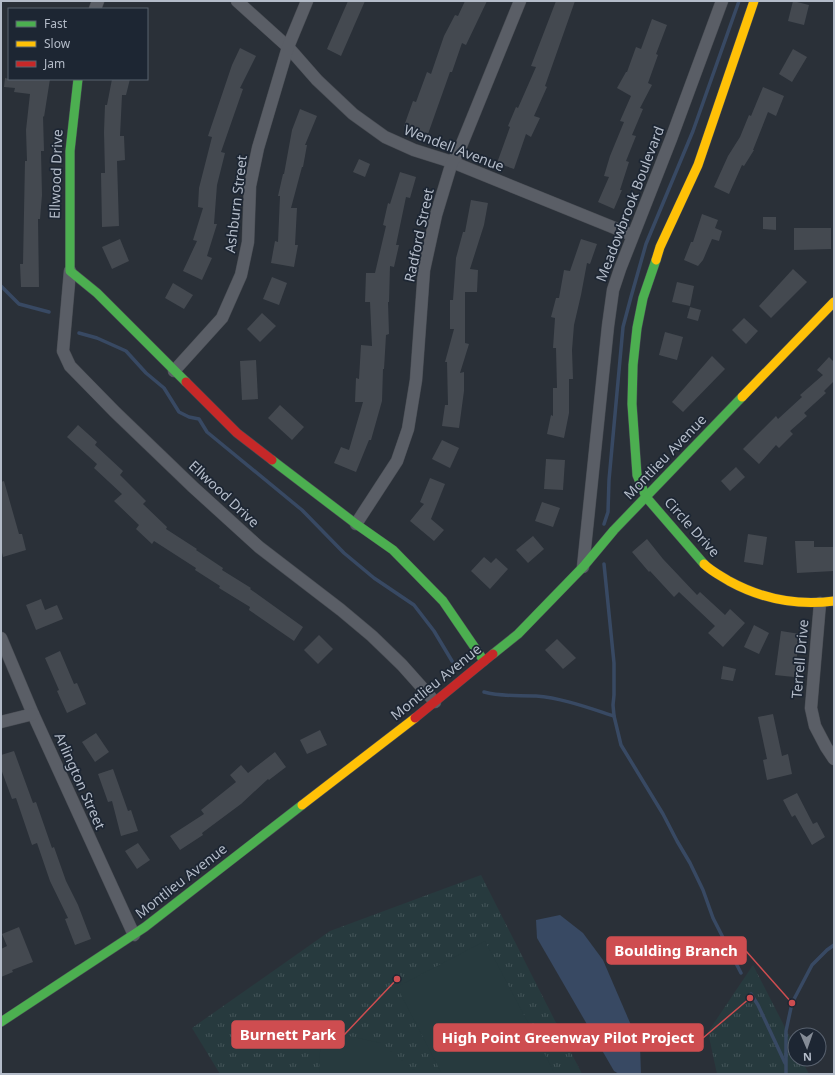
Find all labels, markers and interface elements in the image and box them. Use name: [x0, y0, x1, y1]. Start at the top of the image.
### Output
legend: [8, 8, 148, 80]
text: Fast: [44, 15, 68, 32]
text: Slow: [44, 35, 71, 52]
text: Jam: [43, 55, 65, 72]
street label: Wendell Avenue: [401, 120, 507, 175]
street label: Meadowbrook Boulevard: [591, 123, 668, 284]
street label: Ellwood Drive: [44, 129, 67, 219]
street label: Ashburn Street: [220, 154, 251, 254]
street label: Radford Street: [399, 186, 438, 283]
street label: Montlieu Avenue: [619, 410, 710, 503]
street label: Ellwood Drive: [185, 456, 264, 531]
street label: Circle Drive: [660, 493, 724, 561]
street label: Terrell Drive: [787, 618, 812, 699]
street label: Montlieu Avenue: [386, 639, 485, 724]
street label: Arlington Street: [51, 729, 110, 832]
street label: Montlieu Avenue: [131, 839, 231, 922]
callout: Boulding Branch: [607, 937, 746, 964]
text: Boulding Branch: [614, 940, 738, 960]
callout: Burnett Park: [232, 1021, 344, 1048]
text: Burnett Park: [240, 1024, 337, 1044]
callout: High Point Greenway Pilot Project: [434, 1024, 703, 1051]
text: High Point Greenway Pilot Project: [442, 1027, 695, 1047]
north arrow: [787, 1027, 827, 1067]
text: N: [803, 1050, 812, 1065]

